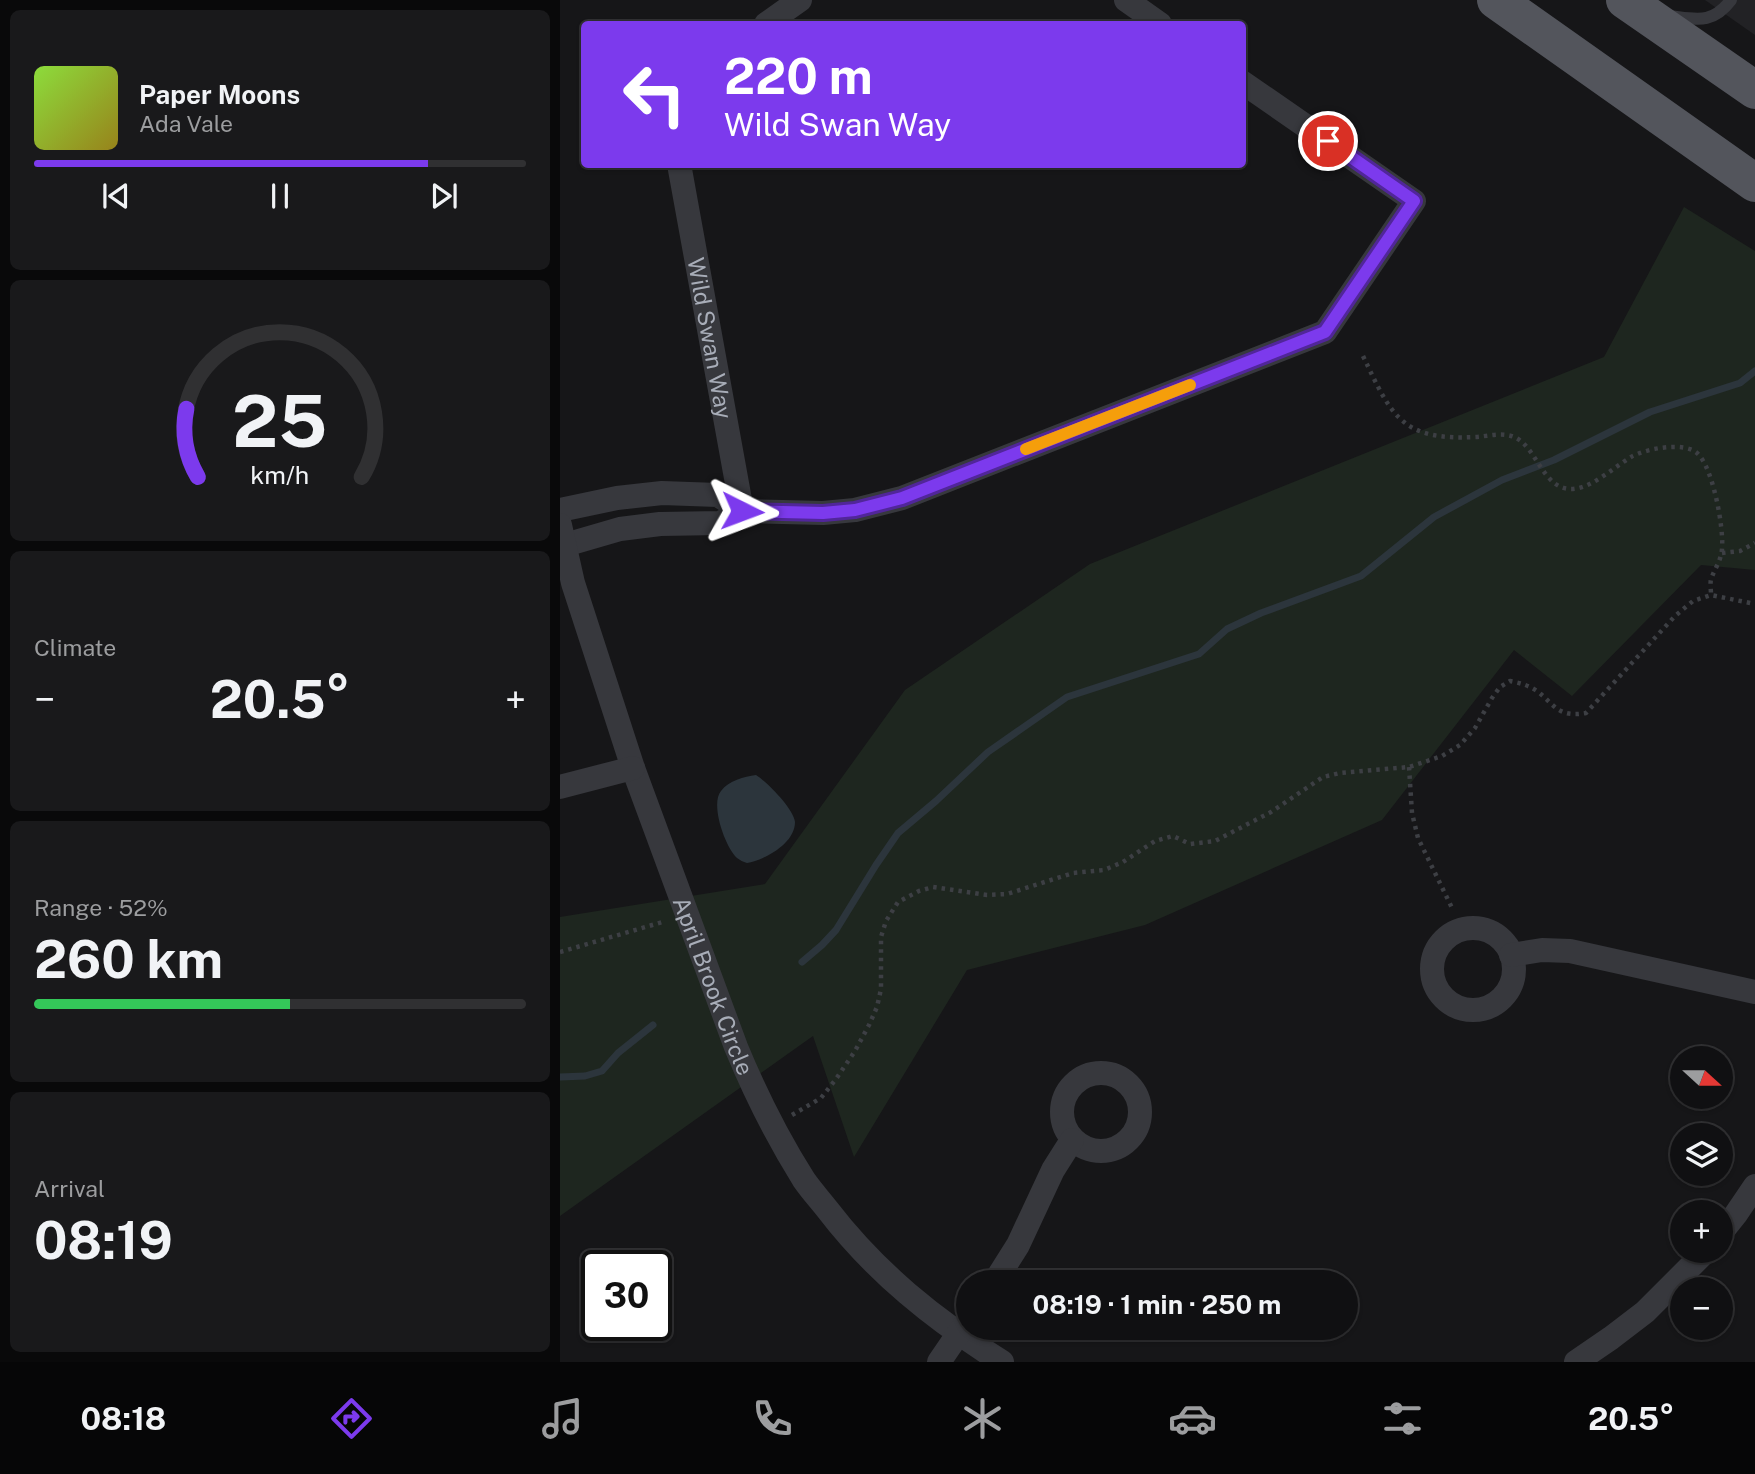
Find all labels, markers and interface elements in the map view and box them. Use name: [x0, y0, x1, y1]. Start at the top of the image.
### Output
text: 220 m: [724, 47, 873, 105]
icon: left: [609, 49, 700, 140]
text: Paper Moons: [139, 79, 300, 110]
text: Wild Swan Way: [724, 106, 951, 143]
text: Ada Vale: [139, 110, 233, 137]
pin: [1298, 111, 1358, 171]
icon: arrive: [1309, 122, 1347, 160]
icon: previous: [97, 177, 135, 215]
icon: pause: [261, 177, 299, 215]
icon: next: [425, 177, 463, 215]
street label: Wild Swan Way: [683, 255, 738, 421]
text: 25: [232, 378, 328, 463]
text: km/h: [251, 459, 309, 489]
position arrow: [705, 474, 779, 548]
text: Climate: [34, 634, 116, 661]
text: 20.5°: [210, 669, 350, 730]
text: −: [34, 677, 55, 722]
text: +: [505, 677, 526, 722]
street label: April Brook Circle: [668, 893, 760, 1079]
text: Range · 52%: [34, 894, 168, 921]
text: 260 km: [34, 929, 223, 990]
north arrow: [1670, 1046, 1732, 1110]
map controls: [1670, 1046, 1733, 1340]
button: layers: [1670, 1123, 1733, 1186]
text: Arrival: [34, 1175, 105, 1202]
button: +: [1670, 1200, 1733, 1263]
text: 08:19: [34, 1210, 173, 1271]
speed limit sign: 30: [581, 1250, 672, 1341]
button: −: [1670, 1277, 1733, 1340]
text: 08:19 · 1 min · 250 m: [1033, 1289, 1281, 1320]
icon: directions: [327, 1394, 376, 1443]
icon: music: [538, 1394, 587, 1443]
icon: phone: [748, 1394, 797, 1443]
icon: climate: [958, 1394, 1007, 1443]
icon: car: [1168, 1394, 1217, 1443]
icon: filters: [1378, 1394, 1427, 1443]
text: 08:18: [81, 1400, 166, 1437]
text: 20.5°: [1588, 1400, 1674, 1437]

